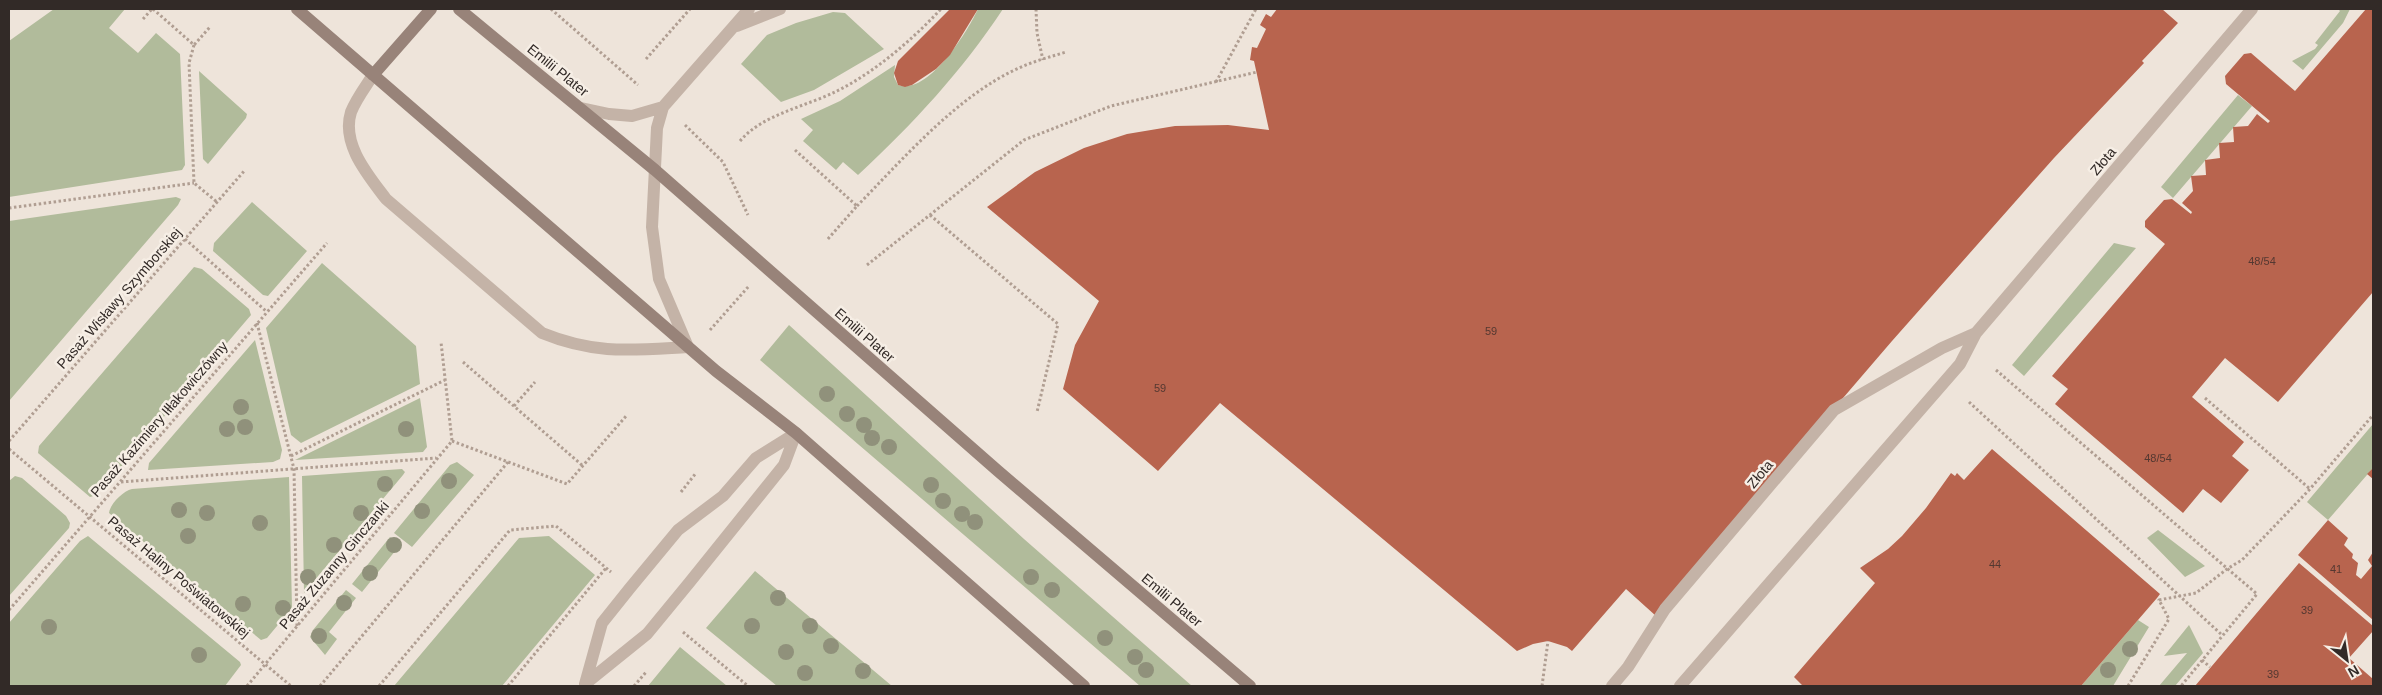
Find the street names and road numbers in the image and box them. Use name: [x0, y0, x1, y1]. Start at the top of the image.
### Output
street label: Emilii Plater: [524, 41, 592, 100]
street label: Złota: [2087, 144, 2119, 178]
street label: Pasaż Wisławy Szymborskiej: [54, 224, 184, 372]
street label: Emilii Plater: [832, 305, 898, 366]
street label: Pasaż Kazimiery Iłłakowiczówny: [87, 338, 231, 500]
street label: Złota: [1744, 457, 1776, 491]
street label: Pasaż Zuzanny Ginczanki: [276, 498, 392, 632]
street label: Pasaż Haliny Poświatowskiej: [105, 513, 253, 641]
street label: Emilii Plater: [1139, 570, 1206, 630]

